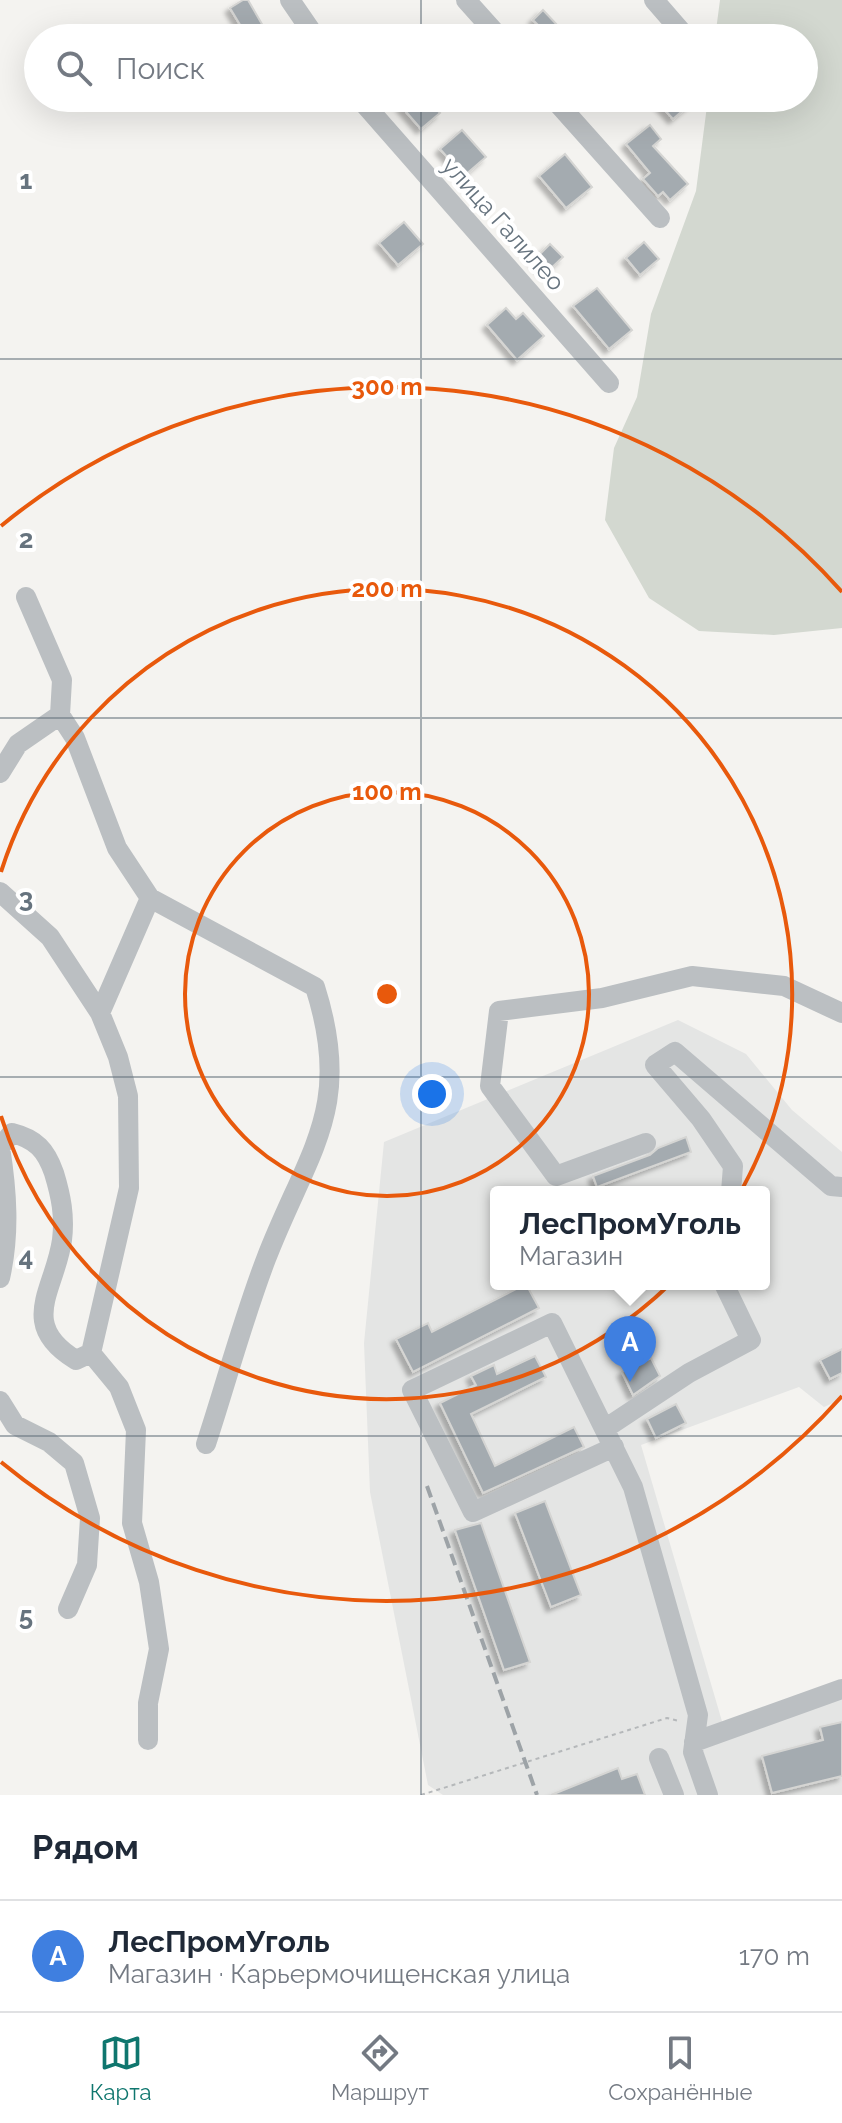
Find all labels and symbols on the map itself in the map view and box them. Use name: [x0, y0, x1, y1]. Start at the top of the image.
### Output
street label: улица Галилео: [436, 151, 571, 296]
text: 1: [20, 165, 33, 195]
text: 300 m: [352, 372, 422, 401]
text: 2: [19, 524, 33, 554]
text: 200 m: [351, 574, 423, 603]
text: 100 m: [352, 777, 422, 806]
text: 3: [19, 883, 33, 913]
centre of rings: [373, 980, 401, 1008]
your location: [412, 1074, 452, 1114]
text: 4: [19, 1242, 33, 1272]
pin: A: [604, 1316, 656, 1382]
text: 5: [19, 1601, 33, 1631]

